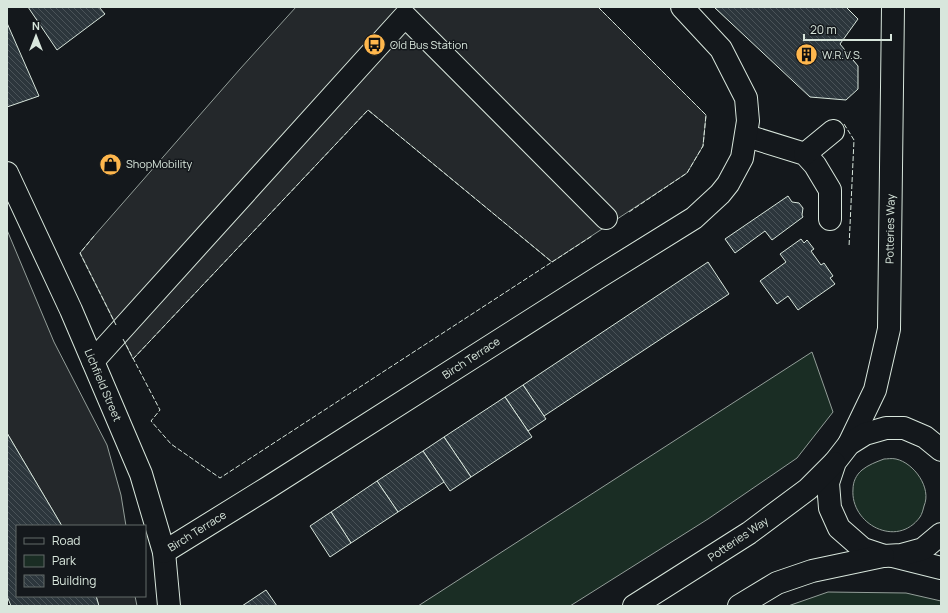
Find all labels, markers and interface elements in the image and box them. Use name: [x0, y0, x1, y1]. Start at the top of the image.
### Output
north arrow: [16, 16, 56, 56]
scale bar: [804, 16, 891, 42]
text: N: [32, 18, 40, 33]
text: 20 m: [810, 21, 837, 38]
bus stop icon: Old Bus Station: [362, 32, 388, 58]
place label: Old Bus Station: [390, 37, 468, 52]
building icon: W.R.V.S.: [794, 42, 820, 68]
place label: W.R.V.S.: [822, 47, 862, 62]
shop icon: ShopMobility: [98, 151, 124, 177]
place label: ShopMobility: [126, 156, 193, 171]
street label: Potteries Way: [881, 194, 898, 264]
street label: Birch Terrace: [439, 333, 503, 382]
street label: Lichfield Street: [81, 346, 125, 423]
street label: Birch Terrace: [165, 506, 229, 554]
street label: Potteries Way: [704, 513, 771, 564]
legend: [16, 525, 146, 597]
text: Road: [52, 532, 80, 549]
text: Park: [52, 552, 77, 569]
text: Building: [52, 572, 96, 589]

